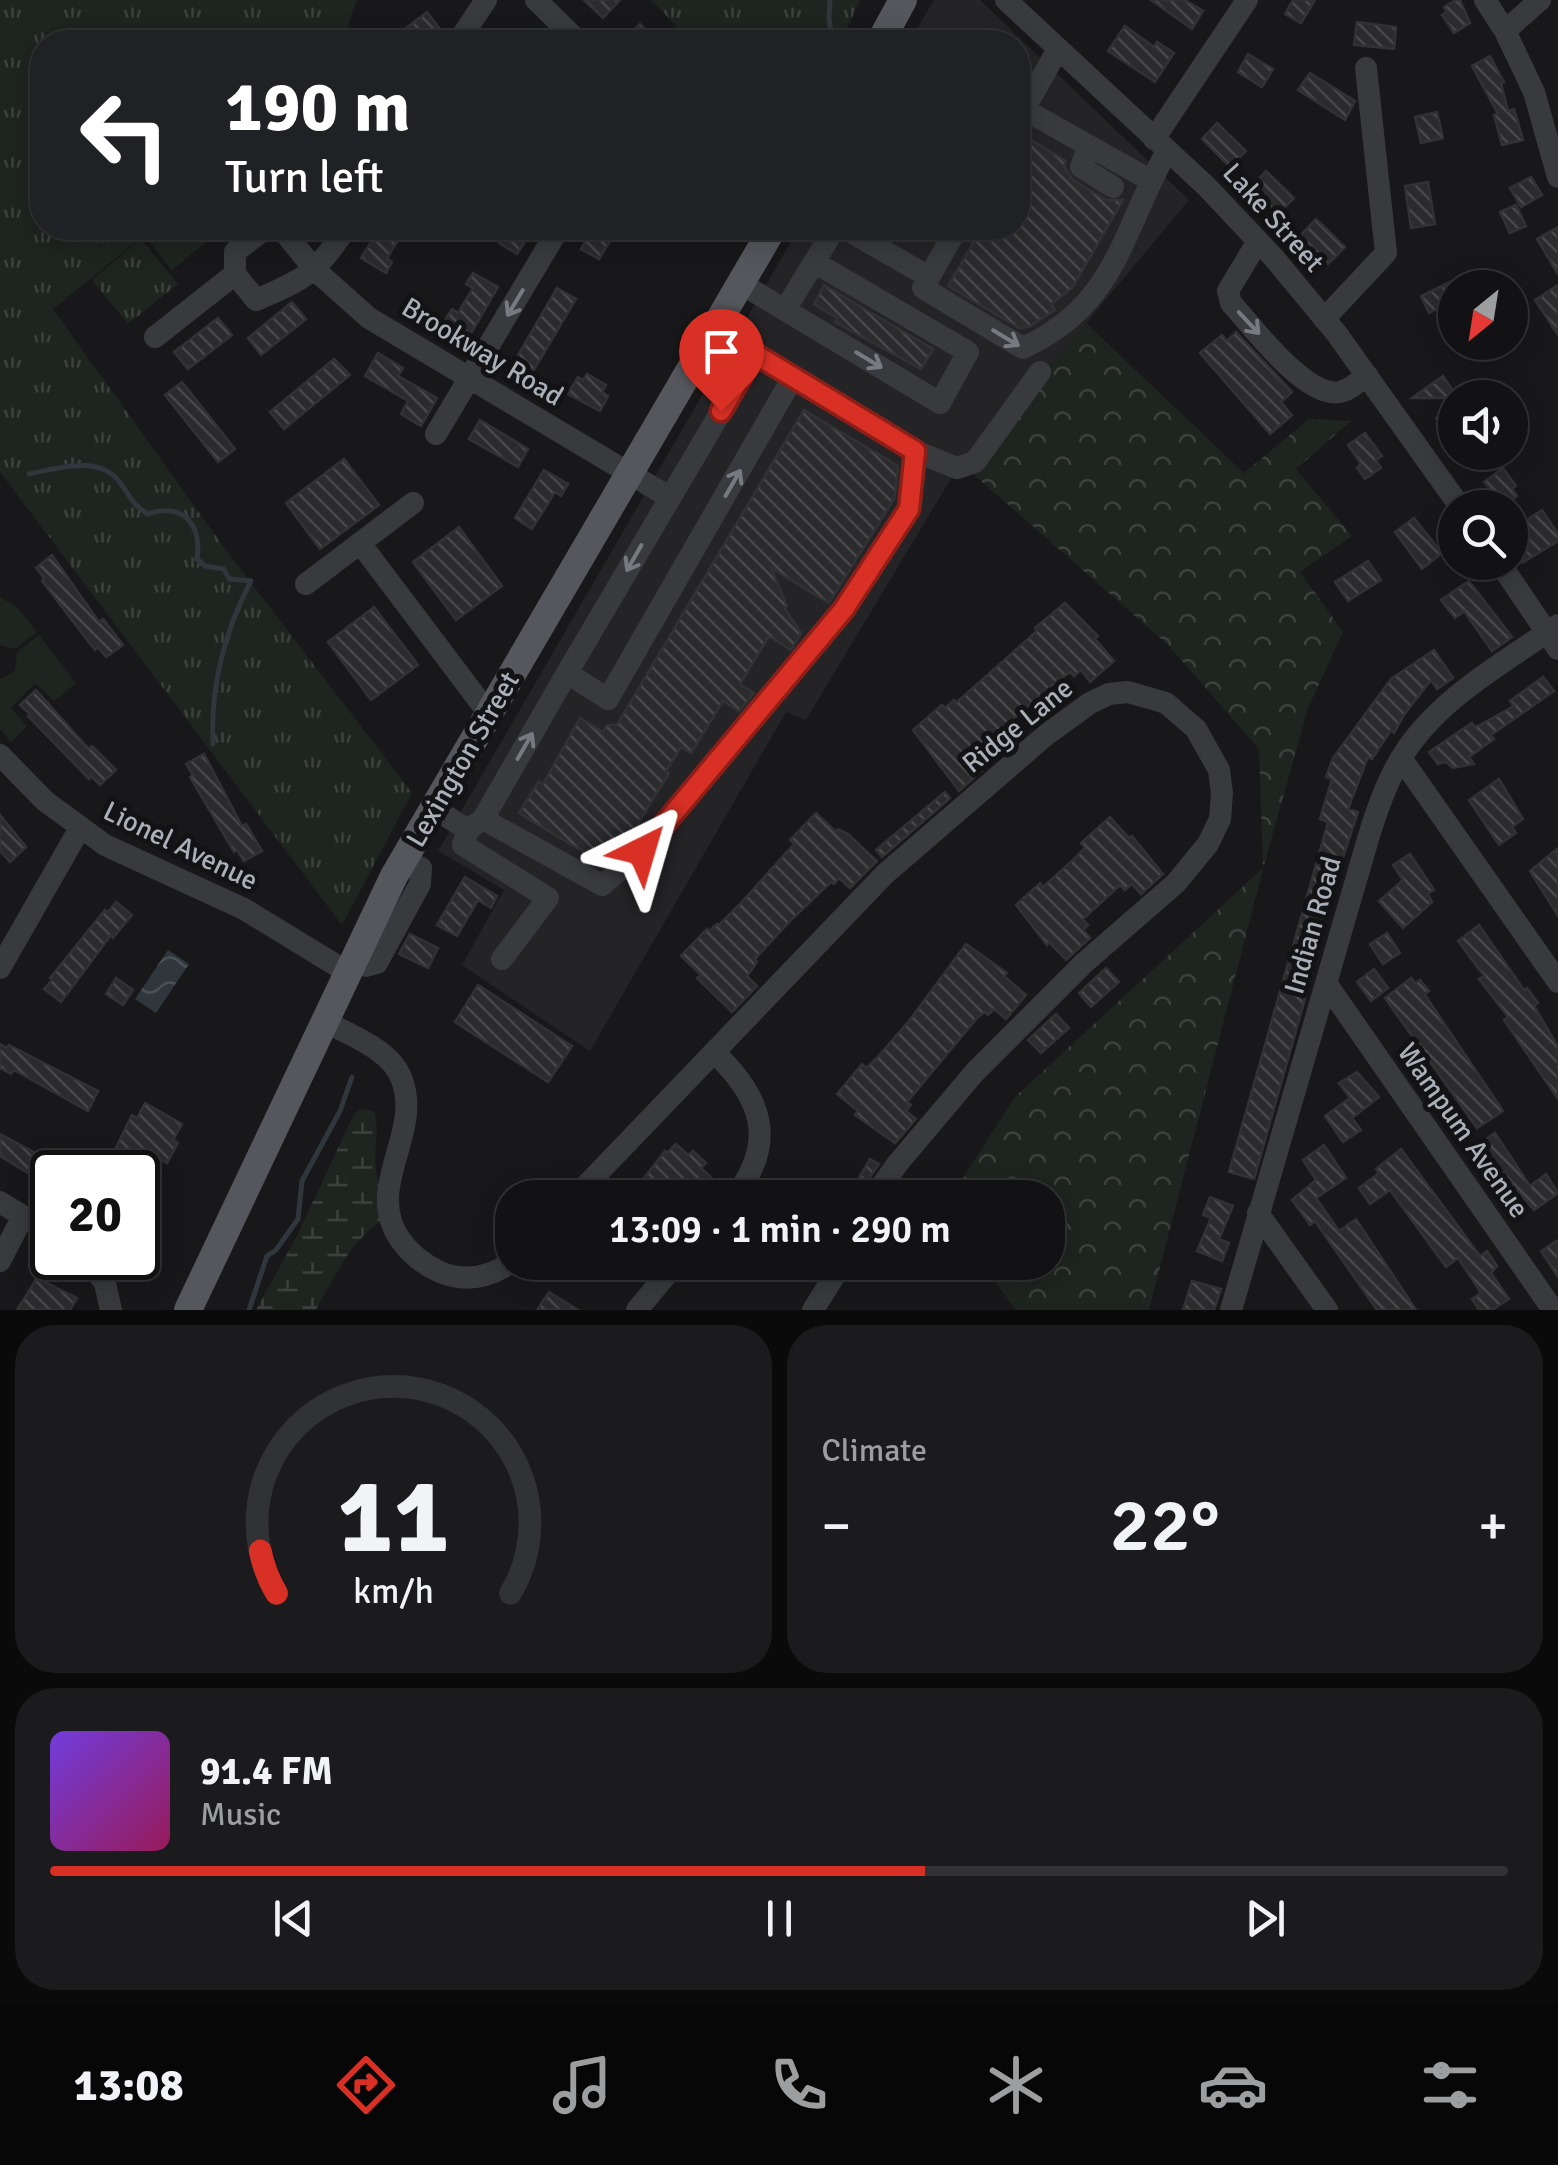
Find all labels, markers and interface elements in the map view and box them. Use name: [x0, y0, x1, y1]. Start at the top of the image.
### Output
text: 190 m: [225, 64, 410, 150]
icon: left: [60, 70, 190, 200]
text: Turn left: [225, 150, 384, 205]
street label: Lake Street: [1215, 156, 1331, 279]
north arrow: [1438, 270, 1528, 360]
map controls: [1438, 270, 1528, 580]
one-way arrow: [504, 288, 524, 317]
street label: Brookway Road: [396, 290, 569, 413]
pin: [679, 309, 764, 412]
one-way arrow: [1237, 310, 1261, 334]
icon: arrive: [694, 324, 749, 379]
one-way arrow: [992, 328, 1020, 348]
one-way arrow: [854, 350, 883, 370]
button: sound: [1438, 380, 1528, 470]
one-way arrow: [723, 469, 743, 498]
button: search: [1438, 490, 1528, 580]
one-way arrow: [623, 543, 643, 573]
street label: Lexington Street: [399, 666, 527, 853]
street label: Ridge Lane: [956, 671, 1080, 781]
one-way arrow: [515, 732, 535, 761]
street label: Lionel Avenue: [98, 794, 263, 898]
position arrow: [590, 799, 694, 903]
street label: Indian Road: [1277, 853, 1349, 998]
street label: Wampum Avenue: [1390, 1037, 1536, 1224]
speed limit sign: 20: [30, 1150, 160, 1280]
text: 13:09 · 1 min · 290 m: [609, 1206, 951, 1253]
text: Climate: [822, 1431, 927, 1470]
text: 11: [337, 1453, 449, 1581]
text: 22°: [1110, 1479, 1220, 1572]
text: −: [822, 1492, 851, 1560]
text: +: [1478, 1492, 1508, 1560]
text: km/h: [353, 1569, 434, 1613]
text: 91.4 FM: [200, 1748, 333, 1795]
text: Music: [200, 1795, 281, 1834]
icon: previous: [266, 1891, 321, 1946]
icon: pause: [752, 1891, 807, 1946]
icon: next: [1238, 1891, 1293, 1946]
icon: directions: [331, 2050, 401, 2120]
icon: music: [547, 2050, 617, 2120]
icon: phone: [764, 2050, 834, 2120]
icon: climate: [981, 2050, 1051, 2120]
icon: car: [1198, 2050, 1268, 2120]
icon: filters: [1415, 2050, 1485, 2120]
text: 13:08: [73, 2058, 184, 2113]

